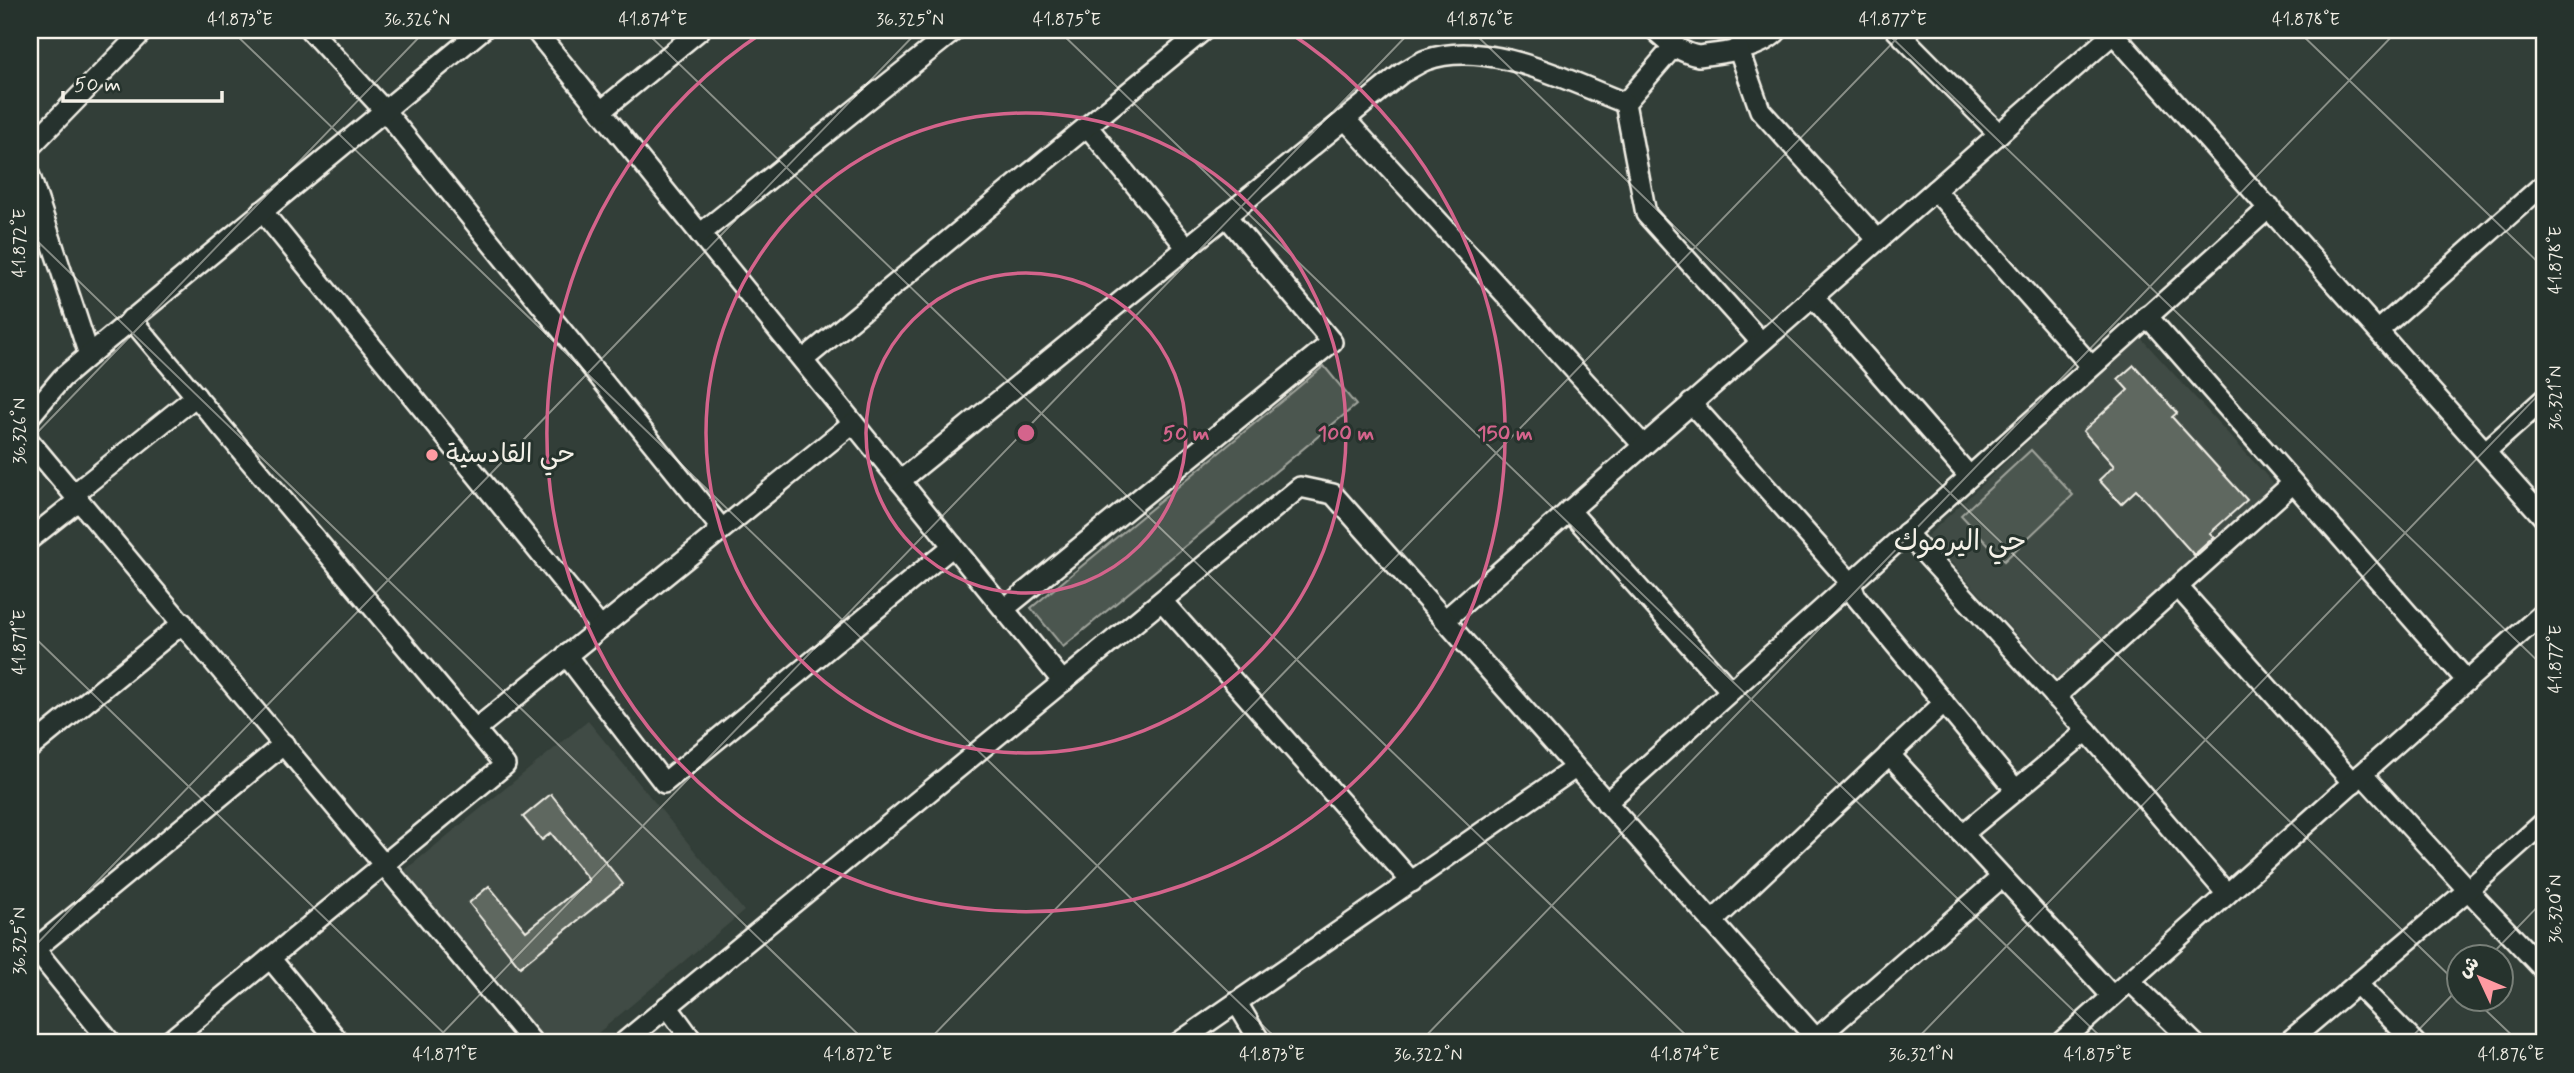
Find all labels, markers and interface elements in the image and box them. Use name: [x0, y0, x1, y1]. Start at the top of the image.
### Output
text: 41.873°E: [207, 8, 273, 32]
text: 36.326°N: [384, 8, 450, 32]
text: 41.874°E: [619, 8, 687, 32]
text: 36.325°N: [876, 8, 944, 32]
text: 41.875°E: [1033, 8, 1101, 32]
text: 41.876°E: [1447, 8, 1513, 32]
text: 41.877°E: [1859, 8, 1927, 32]
text: 41.878°E: [2272, 8, 2340, 32]
scale bar: [63, 60, 222, 104]
text: 50 m: [74, 71, 121, 99]
text: 41.872°E: [8, 209, 32, 277]
text: 41.878°E: [2544, 226, 2568, 294]
text: 36.321°N: [2544, 365, 2568, 431]
text: 36.326°N: [8, 398, 32, 464]
text: 50 m: [1163, 420, 1210, 448]
text: 100 m: [1318, 420, 1374, 448]
text: 150 m: [1477, 420, 1533, 448]
centre of rings: [1014, 421, 1038, 445]
place label: حي القادسية: [446, 438, 575, 476]
marker: حي القادسية: [424, 447, 440, 463]
district label: حي اليرموك: [1894, 524, 2026, 565]
text: 41.871°E: [8, 609, 32, 675]
text: 41.877°E: [2544, 625, 2568, 693]
text: 36.320°N: [2544, 875, 2568, 943]
text: 36.325°N: [8, 907, 32, 975]
north arrow: [2444, 944, 2514, 1014]
text: ش: [2453, 951, 2485, 983]
text: 41.871°E: [412, 1043, 478, 1067]
text: 41.872°E: [824, 1043, 892, 1067]
text: 41.873°E: [1239, 1043, 1305, 1067]
text: 36.322°N: [1394, 1043, 1462, 1067]
text: 41.874°E: [1651, 1043, 1719, 1067]
text: 36.321°N: [1888, 1043, 1954, 1067]
text: 41.875°E: [2064, 1043, 2132, 1067]
text: 41.876°E: [2478, 1043, 2544, 1067]

